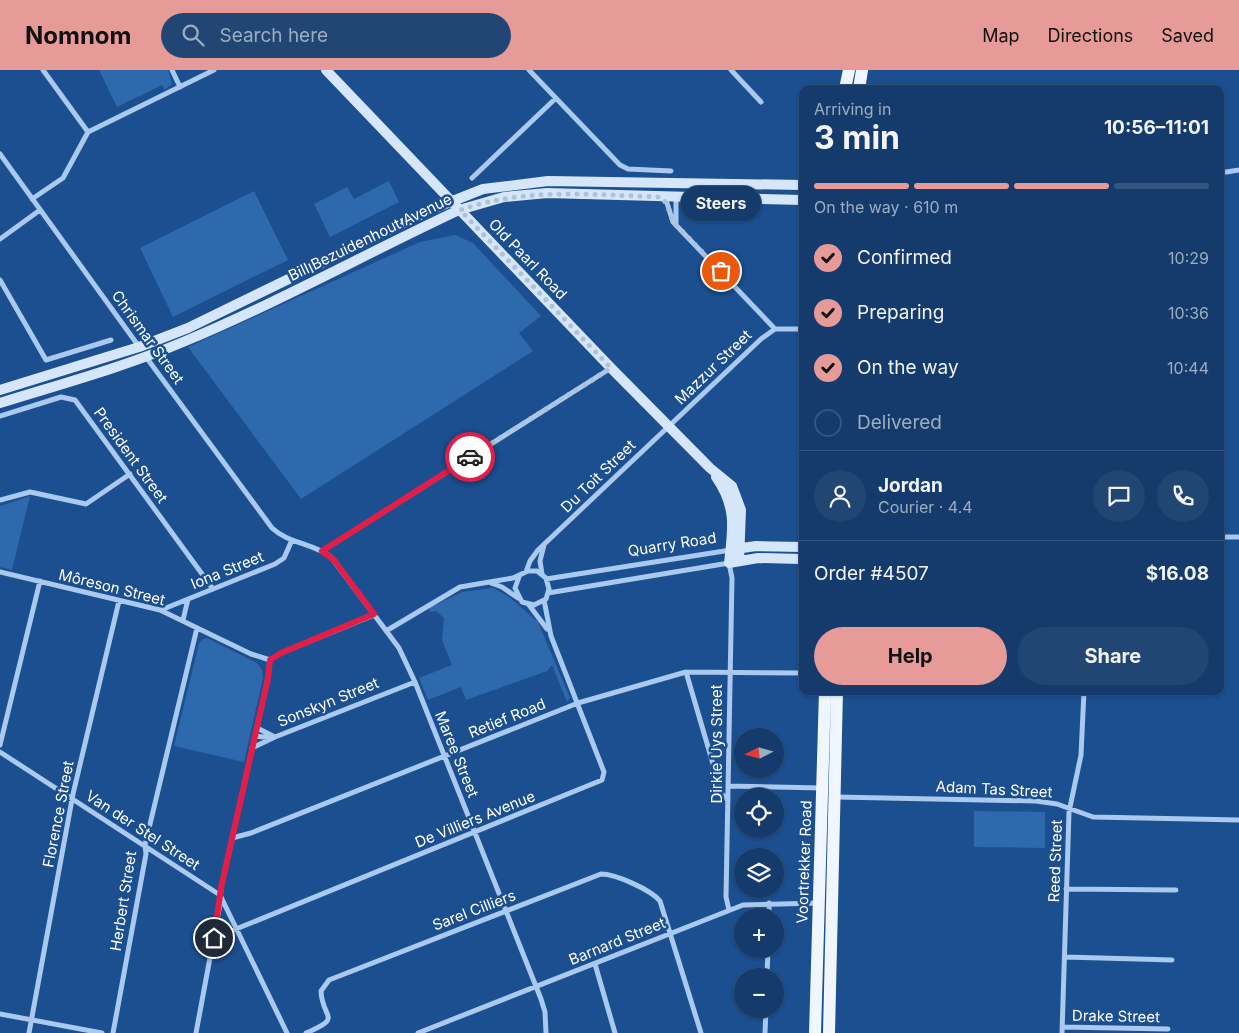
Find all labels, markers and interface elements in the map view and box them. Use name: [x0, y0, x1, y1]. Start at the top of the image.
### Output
search box: [161, 13, 511, 58]
text: Nomnom: [25, 21, 131, 50]
icon: search: [179, 21, 207, 49]
text: Search here: [219, 24, 328, 47]
text: Map: [982, 25, 1020, 46]
text: Directions: [1048, 25, 1133, 46]
text: Saved: [1161, 25, 1214, 46]
text: Arriving in: [814, 99, 891, 119]
text: 10:56–11:01: [1104, 116, 1209, 139]
text: 3 min: [814, 118, 900, 157]
callout: Steers: [681, 186, 761, 221]
street label: Bill Bezuidenhout Avenue: [285, 189, 455, 285]
text: Steers: [696, 193, 746, 213]
text: On the way · 610 m: [814, 197, 958, 217]
street label: Old Paarl Road: [485, 215, 571, 303]
icon: check: [814, 244, 842, 272]
text: Confirmed: [857, 246, 952, 269]
text: 10:29: [1168, 248, 1209, 268]
pin: [700, 250, 742, 292]
icon: bag: [707, 257, 735, 285]
street label: Chrismar Street: [108, 287, 188, 388]
icon: check: [814, 299, 842, 327]
text: Preparing: [857, 301, 944, 324]
text: 10:36: [1168, 303, 1209, 323]
street label: Mazzur Street: [671, 326, 755, 408]
icon: check: [814, 354, 842, 382]
text: On the way: [857, 356, 959, 379]
text: 10:44: [1167, 358, 1209, 378]
street label: President Street: [90, 403, 172, 507]
text: Delivered: [857, 411, 942, 434]
courier: [445, 432, 495, 482]
street label: Du Toit Street: [557, 436, 639, 516]
icon: car: [456, 443, 484, 471]
button: person: [814, 470, 866, 522]
button: chat: [1093, 470, 1145, 522]
button: phone: [1157, 470, 1209, 522]
text: Jordan: [878, 474, 943, 497]
text: Courier · 4.4: [878, 497, 973, 517]
street label: Quarry Road: [626, 528, 718, 560]
street label: Iona Street: [188, 547, 266, 593]
text: Order #4507: [814, 562, 929, 585]
text: $16.08: [1146, 562, 1209, 585]
street label: Môreson Street: [57, 565, 167, 609]
button: Help: [814, 627, 1007, 685]
button: Share: [1017, 627, 1209, 685]
street label: Sonskyn Street: [275, 673, 381, 731]
street label: Dirkie Uys Street: [707, 684, 726, 804]
street label: Retief Road: [466, 694, 548, 742]
street label: Maree Street: [431, 708, 483, 800]
north arrow: [734, 728, 784, 778]
map controls: [734, 728, 784, 1018]
street label: Florence Street: [38, 759, 78, 869]
street label: Adam Tas Street: [935, 776, 1053, 802]
street label: Van der Stel Street: [82, 786, 204, 874]
street label: De Villiers Avenue: [412, 786, 538, 852]
button: locate: [734, 788, 784, 838]
street label: Voortrekker Road: [792, 800, 816, 924]
street label: Reed Street: [1044, 819, 1066, 903]
button: layers: [734, 848, 784, 898]
street label: Herbert Street: [106, 850, 140, 952]
street label: Sarel Cilliers: [430, 885, 518, 935]
button: +: [734, 908, 784, 958]
street label: Barnard Street: [566, 913, 668, 969]
pin: [193, 917, 235, 959]
icon: home: [200, 924, 228, 952]
button: −: [734, 968, 784, 1018]
street label: Drake Street: [1072, 1006, 1160, 1026]

